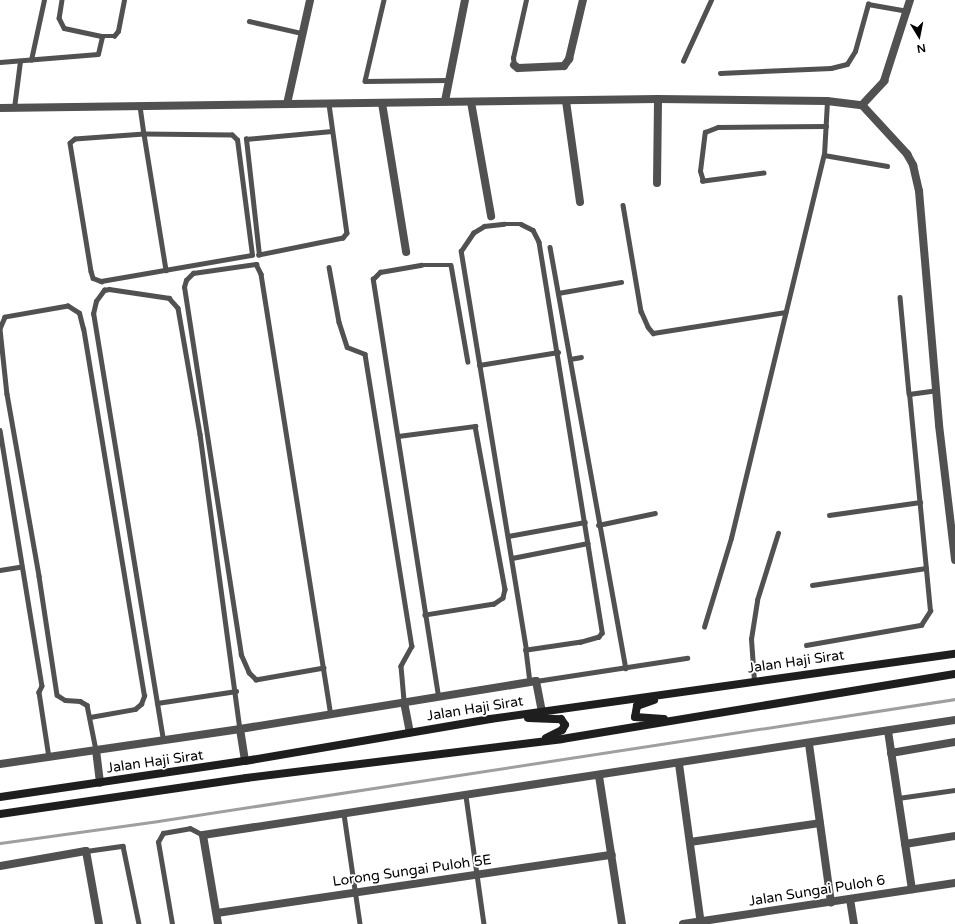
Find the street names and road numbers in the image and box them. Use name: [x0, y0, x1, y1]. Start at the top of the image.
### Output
street label: Jalan Haji Sirat: [747, 647, 845, 677]
street label: Jalan Haji Sirat: [426, 693, 524, 725]
street label: Jalan Haji Sirat: [106, 747, 204, 777]
street label: Lorong Sungai Puloh 5E: [331, 852, 493, 890]
street label: Jalan Sungai Puloh 6: [747, 872, 887, 910]

